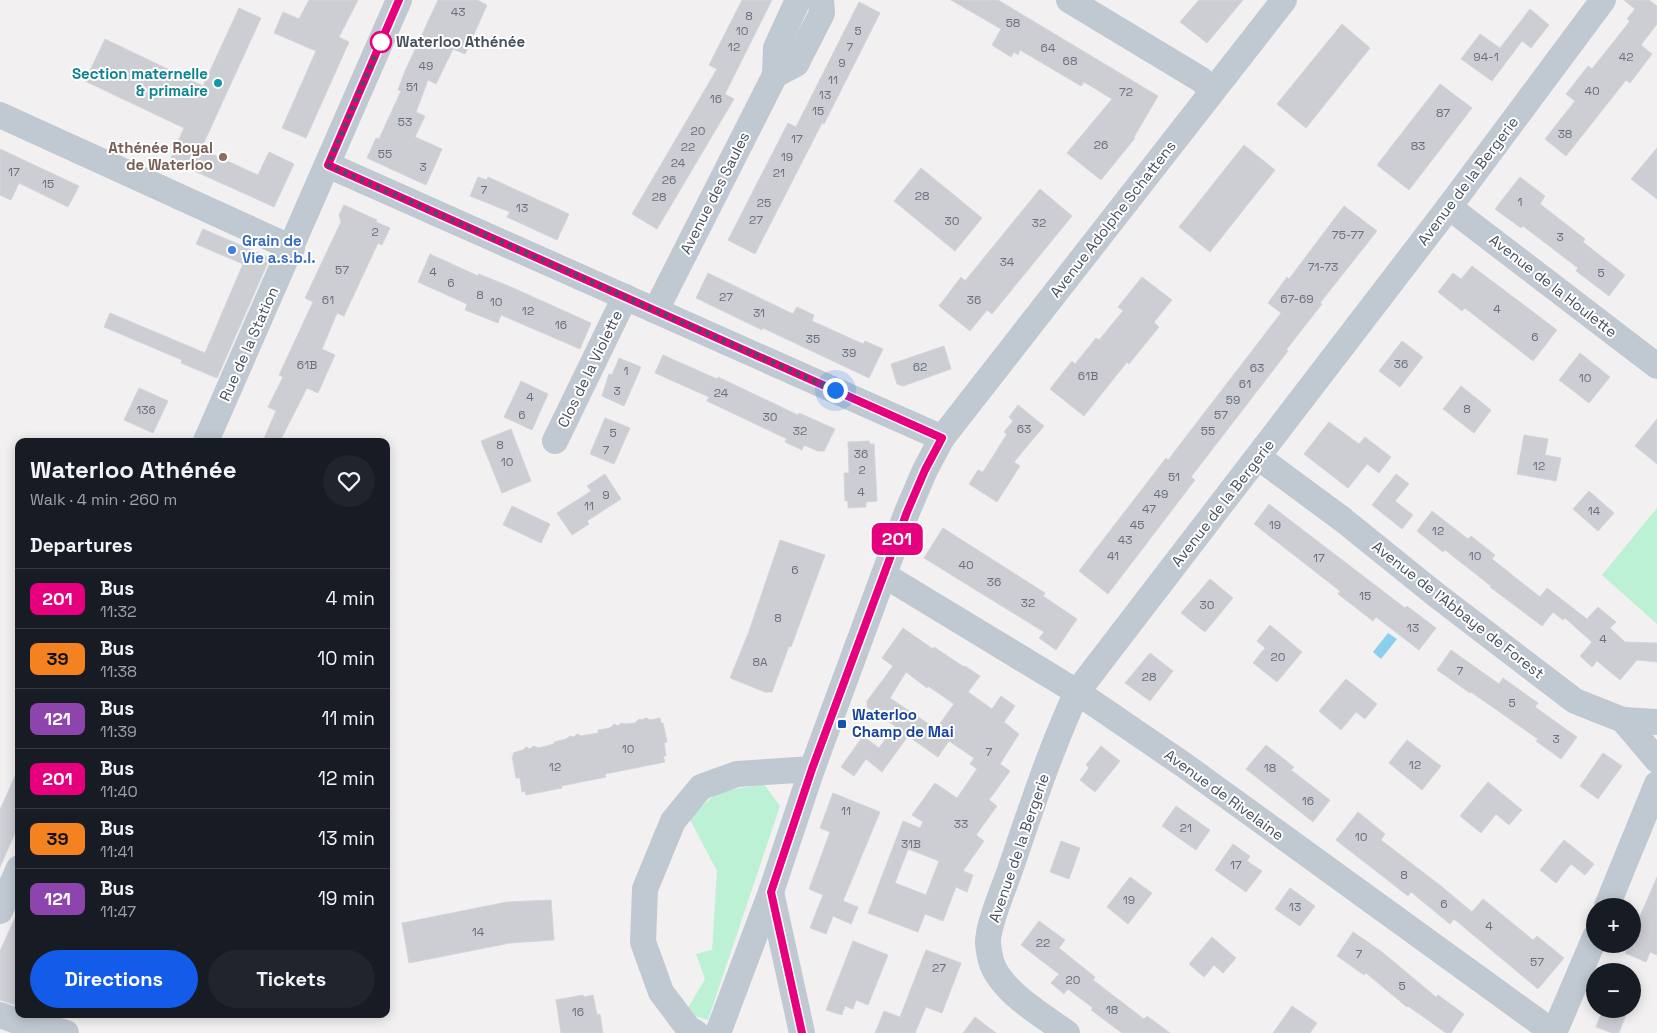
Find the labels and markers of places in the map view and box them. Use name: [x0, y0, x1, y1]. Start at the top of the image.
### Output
marker: Waterloo Athénée: [370, 31, 392, 53]
place label: Waterloo Athénée: [396, 32, 525, 51]
place label: Section maternelle & primaire: [72, 64, 208, 100]
marker: Section maternelle & primaire: [212, 77, 224, 89]
place label: Athénée Royal de Waterloo: [108, 138, 213, 174]
marker: Athénée Royal de Waterloo: [217, 151, 229, 163]
place label: Grain de Vie a.s.b.l.: [242, 231, 316, 267]
marker: Grain de Vie a.s.b.l.: [226, 244, 238, 256]
place label: Waterloo Champ de Mai: [852, 705, 954, 741]
marker: Waterloo Champ de Mai: [836, 718, 848, 730]

